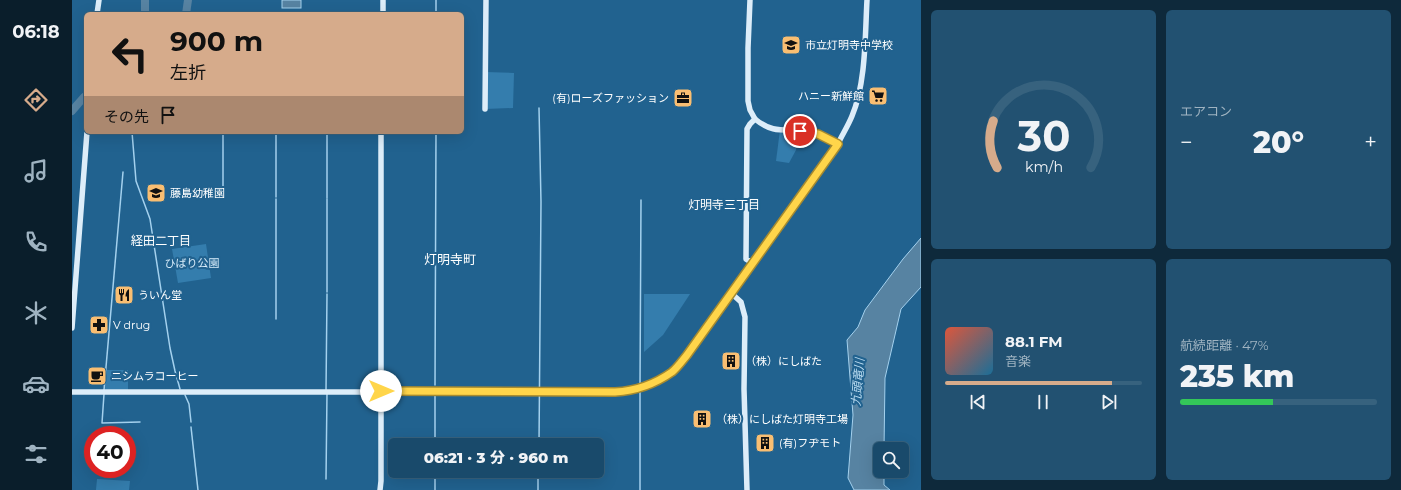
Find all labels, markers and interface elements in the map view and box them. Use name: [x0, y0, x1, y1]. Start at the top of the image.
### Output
text: 06:18: [12, 21, 60, 43]
text: 900 m: [170, 24, 263, 58]
icon: left: [104, 28, 156, 80]
school or university icon: 市立灯明寺中学校: [780, 34, 802, 56]
place label: 市立灯明寺中学校: [805, 38, 893, 52]
text: 左折: [170, 62, 206, 84]
supermarket icon: ハニー新鮮館: [867, 85, 889, 107]
icon: directions: [22, 86, 50, 114]
office icon: (有)ローズファッション: [672, 87, 694, 109]
place label: ハニー新鮮館: [798, 89, 864, 103]
place label: (有)ローズファッション: [552, 91, 669, 105]
text: エアコン: [1180, 103, 1232, 119]
icon: arrive: [157, 104, 179, 126]
text: その先: [104, 107, 149, 126]
text: 30: [1016, 110, 1070, 160]
pin: [783, 114, 817, 148]
icon: arrive: [789, 120, 811, 142]
text: 20°: [1253, 124, 1304, 161]
text: −: [1180, 129, 1193, 156]
text: +: [1364, 129, 1377, 156]
icon: music: [22, 157, 50, 185]
text: km/h: [1024, 157, 1063, 175]
school or university icon: 藤島幼稚園: [145, 182, 167, 204]
place label: 藤島幼稚園: [170, 186, 225, 200]
district label: 灯明寺三丁目: [688, 197, 760, 212]
icon: phone: [22, 228, 50, 256]
district label: 経田二丁目: [131, 233, 191, 248]
district label: 灯明寺町: [424, 251, 476, 267]
park label: ひばり公園: [165, 256, 220, 270]
restaurant icon: ういん堂: [113, 284, 135, 306]
place label: ういん堂: [138, 288, 182, 302]
icon: climate: [22, 299, 50, 327]
pharmacy icon: V drug: [88, 314, 110, 336]
place label: V drug: [113, 318, 150, 332]
text: 88.1 FM: [1005, 332, 1063, 351]
text: 航続距離 · 47%: [1180, 337, 1268, 353]
building icon: （株）にしばた: [720, 350, 742, 372]
text: 音楽: [1005, 353, 1031, 369]
place label: （株）にしばた: [745, 354, 822, 368]
water label: 九頭竜川: [848, 355, 867, 407]
text: 235 km: [1180, 358, 1294, 395]
cafe icon: ニシムラコーヒー: [86, 365, 108, 387]
place label: ニシムラコーヒー: [111, 369, 198, 383]
icon: car: [22, 370, 50, 398]
position arrow: [360, 370, 402, 412]
icon: previous: [967, 391, 989, 413]
icon: pause: [1032, 391, 1054, 413]
icon: next: [1098, 391, 1120, 413]
building icon: （株）にしばた灯明寺工場: [691, 408, 713, 430]
place label: （株）にしばた灯明寺工場: [716, 412, 848, 426]
speed limit sign: 40: [84, 426, 136, 478]
building icon: (有)フヂモト: [754, 432, 776, 454]
place label: (有)フヂモト: [779, 436, 841, 450]
icon: filters: [22, 440, 50, 468]
map controls: [873, 442, 909, 478]
button: search: [873, 442, 909, 478]
text: 06:21 · 3 分 · 960 m: [424, 448, 568, 467]

